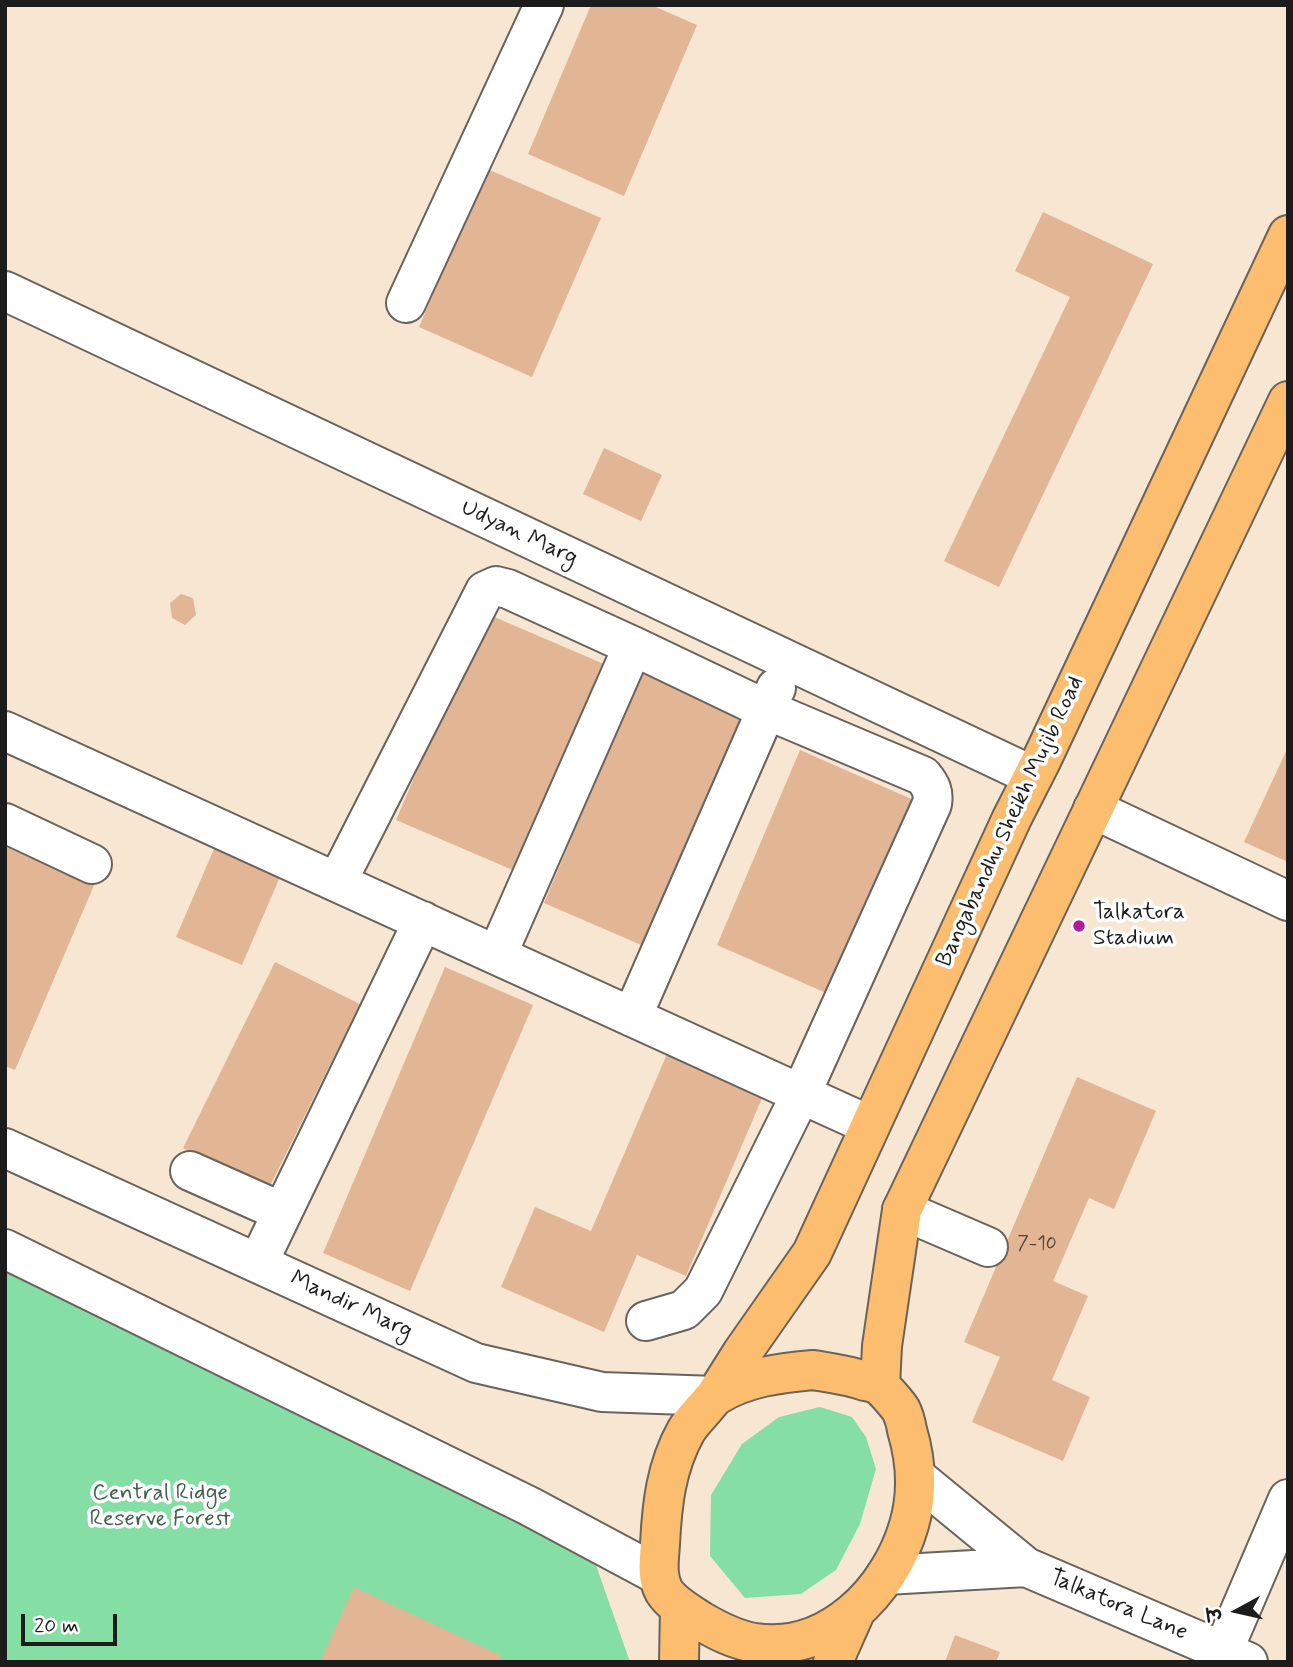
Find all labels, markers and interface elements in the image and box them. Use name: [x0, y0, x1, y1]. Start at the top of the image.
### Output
street label: Udyan Marg: [456, 495, 582, 573]
street label: Bangabandhu Sheikh Mujib Road: [931, 672, 1091, 972]
place label: Talkatora Stadium: [1093, 899, 1185, 953]
marker: Talkatora Stadium: [1071, 918, 1087, 934]
house number: 7-10: [1017, 1234, 1057, 1256]
street label: Mandir Marg: [286, 1266, 416, 1346]
park label: Central Ridge Reserve Forest: [89, 1480, 231, 1534]
street label: Talkatora Lane: [1045, 1565, 1191, 1647]
north arrow: [1202, 1576, 1272, 1646]
scale bar: [24, 1600, 121, 1644]
text: उ: [1202, 1606, 1229, 1622]
text: 20 m: [34, 1612, 79, 1640]

